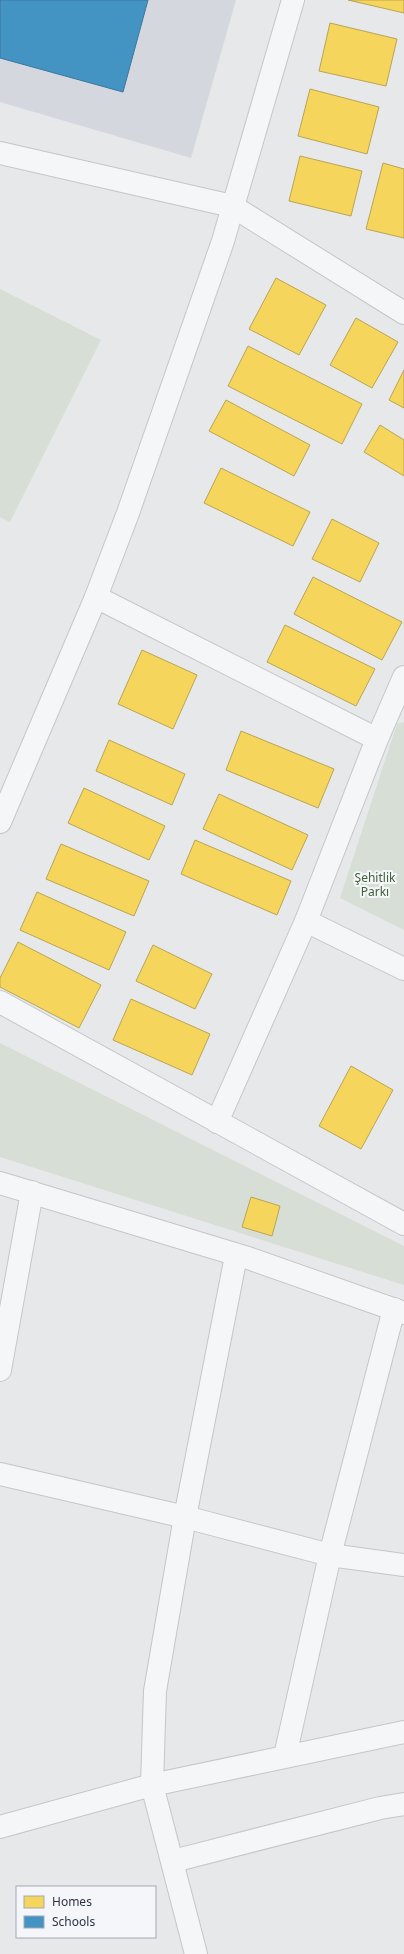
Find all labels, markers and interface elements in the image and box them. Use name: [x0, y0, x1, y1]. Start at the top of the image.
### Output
park label: Şehitlik Parkı: [355, 869, 396, 900]
legend: [16, 1886, 156, 1938]
text: Homes: [52, 1893, 92, 1910]
text: Schools: [52, 1913, 95, 1930]

